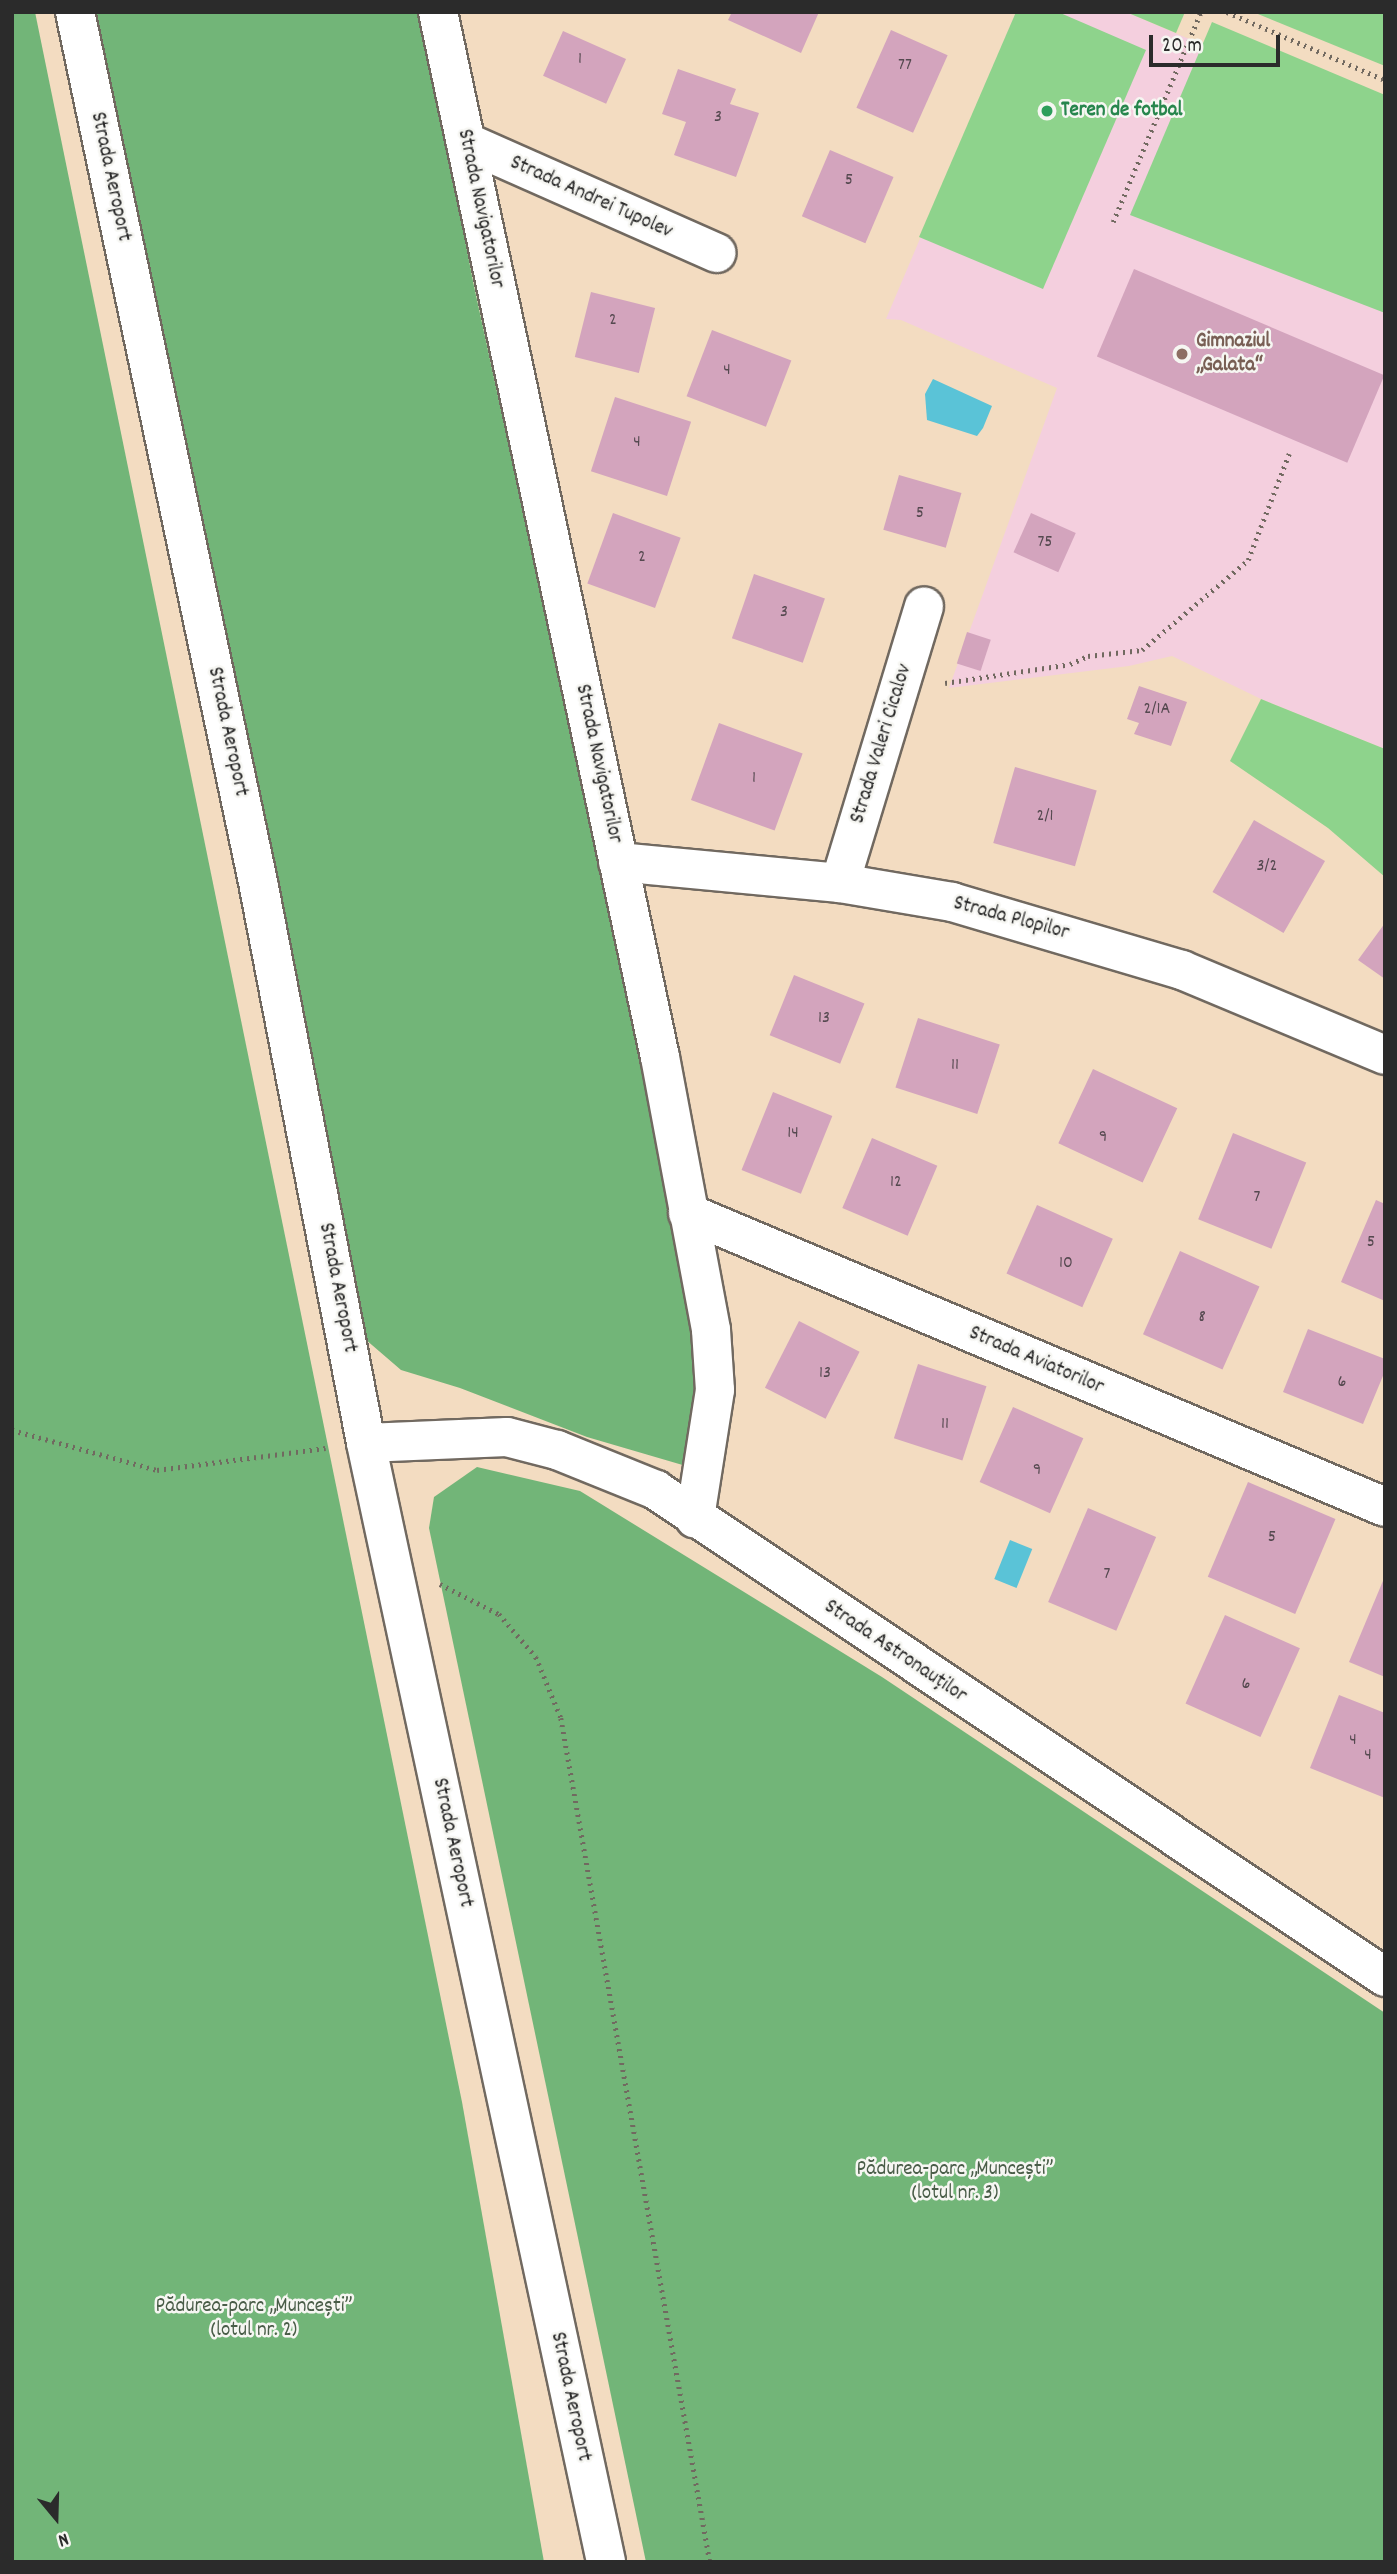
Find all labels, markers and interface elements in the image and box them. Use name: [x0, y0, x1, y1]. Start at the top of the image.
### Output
scale bar: [1152, 21, 1283, 65]
text: 20 m: [1162, 32, 1202, 62]
house number: 1: [578, 49, 582, 71]
house number: 77: [898, 55, 912, 77]
place label: Teren de fotbal: [1061, 98, 1183, 124]
marker: Teren de fotbal: [1039, 103, 1055, 119]
house number: 3: [714, 107, 722, 129]
street label: Strada Aeroport: [84, 110, 136, 244]
street label: Strada Navigatorilor: [451, 127, 509, 291]
street label: Strada Andrei Tupolev: [506, 151, 676, 245]
house number: 5: [845, 170, 853, 192]
house number: 2: [609, 310, 617, 332]
place label: Gimnaziul „Galata“: [1196, 329, 1270, 379]
marker: Gimnaziul „Galata“: [1174, 346, 1190, 362]
house number: 4: [723, 360, 731, 382]
house number: 4: [633, 432, 641, 454]
house number: 5: [916, 503, 924, 525]
house number: 75: [1037, 532, 1053, 554]
house number: 2: [638, 547, 646, 569]
house number: 3: [780, 602, 788, 624]
street label: Strada Valeri Cicalov: [846, 661, 918, 827]
street label: Strada Aeroport: [201, 665, 253, 799]
street label: Strada Navigatorilor: [569, 682, 627, 846]
house number: 2/1A: [1144, 699, 1170, 721]
house number: 1: [752, 768, 756, 790]
house number: 2/1: [1037, 806, 1053, 828]
house number: 3/2: [1257, 856, 1277, 878]
street label: Strada Plopilor: [950, 891, 1072, 947]
house number: 13: [818, 1008, 830, 1030]
house number: 11: [951, 1055, 959, 1077]
house number: 14: [787, 1123, 799, 1145]
house number: 9: [1099, 1127, 1107, 1149]
house number: 12: [890, 1172, 902, 1194]
house number: 7: [1254, 1187, 1260, 1209]
street label: Strada Aeroport: [312, 1221, 362, 1355]
house number: 5: [1367, 1232, 1375, 1254]
house number: 10: [1059, 1253, 1073, 1275]
house number: 8: [1198, 1307, 1206, 1329]
street label: Strada Aviatorilor: [965, 1321, 1107, 1401]
house number: 13: [819, 1363, 831, 1385]
house number: 6: [1338, 1372, 1346, 1394]
house number: 11: [941, 1414, 949, 1436]
house number: 9: [1033, 1460, 1041, 1482]
house number: 5: [1268, 1527, 1276, 1549]
house number: 7: [1104, 1564, 1110, 1586]
street label: Strada Astronauților: [819, 1595, 971, 1709]
house number: 6: [1242, 1674, 1250, 1696]
house number: 4: [1349, 1730, 1357, 1752]
house number: 4: [1364, 1745, 1372, 1767]
street label: Strada Aeroport: [426, 1776, 478, 1910]
park label: Pădurea-parc „Muncești” (lotul nr. 3): [857, 2157, 1053, 2207]
park label: Pădurea-parc „Muncești” (lotul nr. 2): [156, 2294, 352, 2344]
street label: Strada Aeroport: [544, 2330, 596, 2464]
north arrow: [21, 2483, 91, 2553]
text: N: [54, 2524, 72, 2553]

